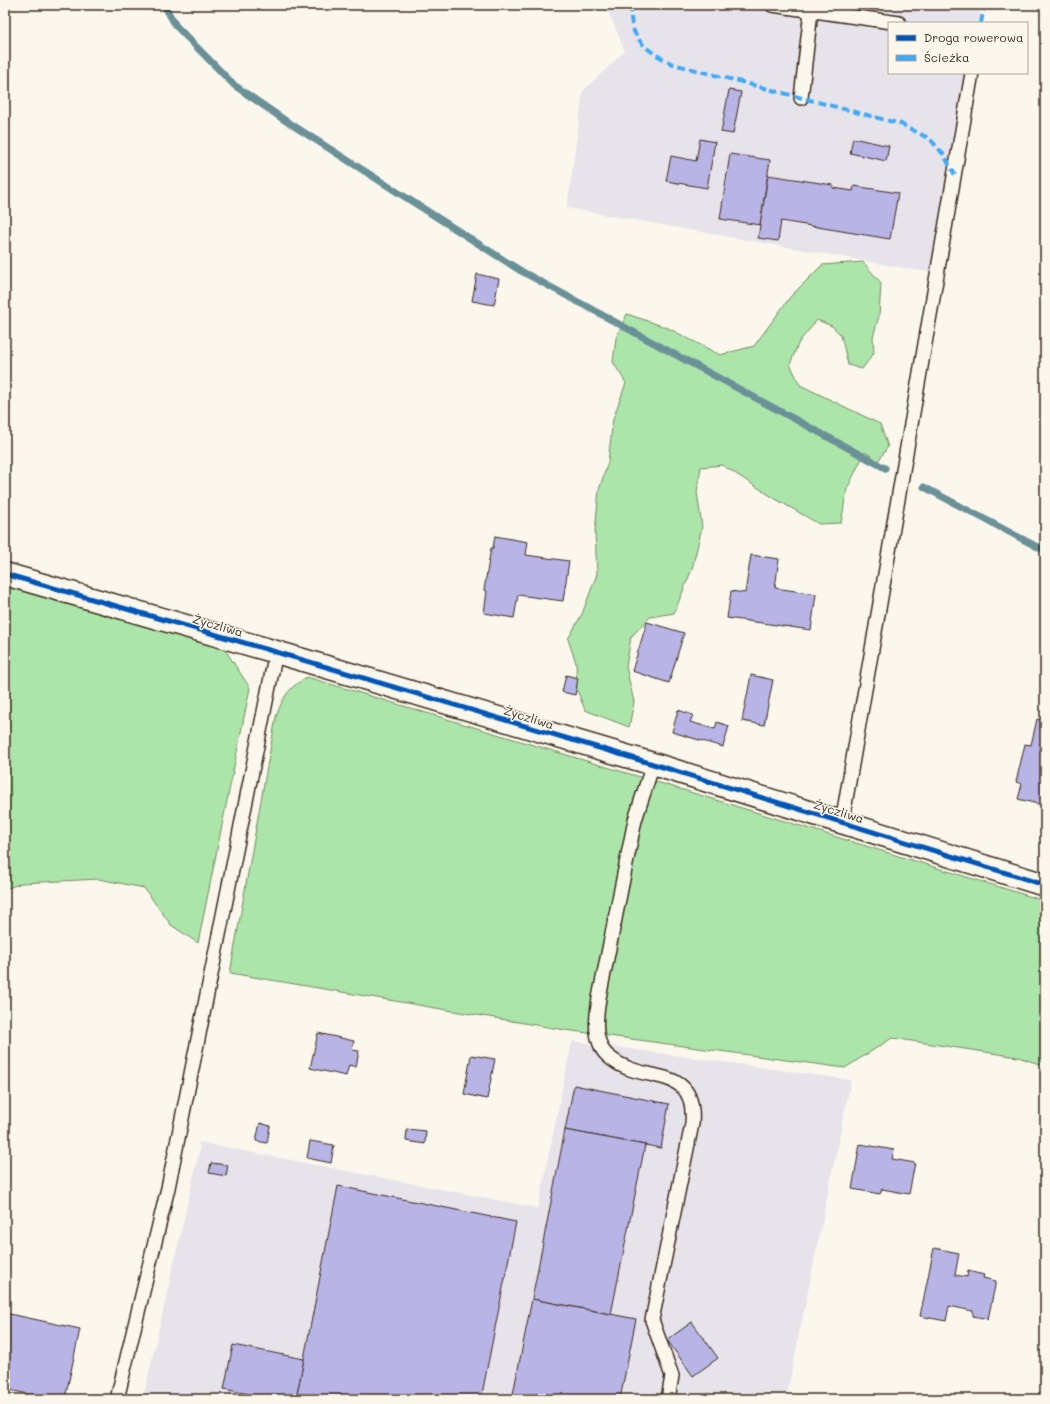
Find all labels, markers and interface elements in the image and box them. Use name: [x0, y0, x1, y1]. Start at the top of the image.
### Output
legend: [888, 22, 1028, 74]
text: Droga rowerowa: [924, 29, 1023, 45]
text: Ścieżka: [924, 49, 969, 65]
street label: Życzliwa: [191, 610, 245, 640]
street label: Życzliwa: [502, 702, 556, 732]
street label: Życzliwa: [812, 796, 866, 826]

